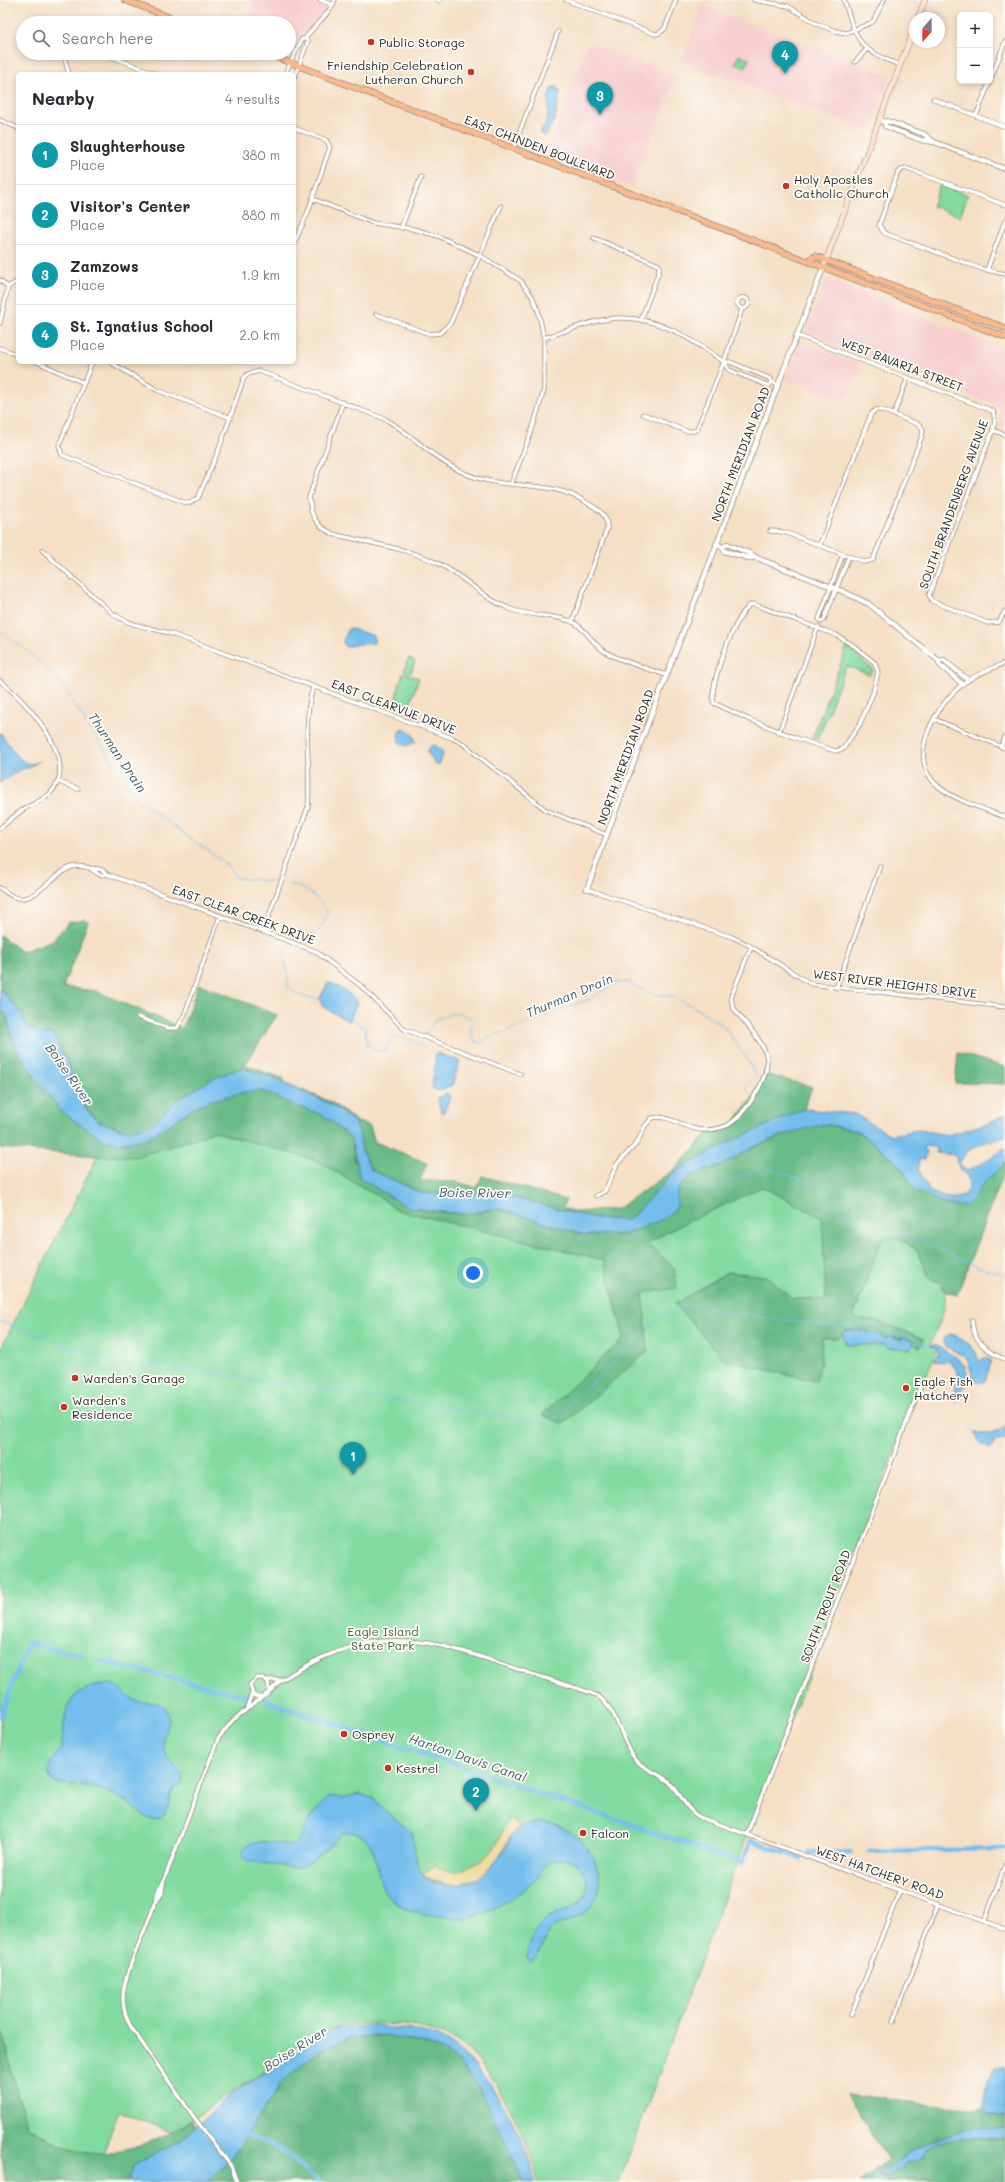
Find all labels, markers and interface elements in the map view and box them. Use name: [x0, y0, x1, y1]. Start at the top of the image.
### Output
north arrow: [909, 12, 945, 48]
map controls: [957, 12, 993, 84]
button: +: [957, 12, 993, 48]
search box: [16, 16, 296, 60]
icon: search: [30, 27, 52, 49]
text: Search here: [62, 28, 153, 48]
place label: Public Storage: [379, 34, 465, 50]
marker: Public Storage: [366, 37, 376, 47]
pin: 4: [772, 41, 798, 74]
button: −: [957, 48, 993, 84]
place label: Friendship Celebration Lutheran Church: [327, 57, 463, 87]
marker: Friendship Celebration Lutheran Church: [466, 67, 476, 77]
pin: 3: [587, 82, 613, 115]
text: Nearby: [32, 87, 94, 109]
text: 4 results: [225, 90, 280, 107]
street label: EAST CHINDEN BOULEVARD: [463, 111, 617, 183]
text: Slaughterhouse: [70, 136, 185, 156]
text: 1: [42, 146, 48, 163]
text: 380 m: [242, 146, 280, 163]
text: Place: [70, 156, 105, 173]
place label: Holy Apostles Catholic Church: [794, 171, 889, 201]
marker: Holy Apostles Catholic Church: [781, 181, 791, 191]
text: Visitor's Center: [70, 196, 190, 216]
text: 2: [41, 206, 49, 223]
text: 880 m: [242, 206, 280, 223]
text: Place: [70, 216, 105, 233]
text: Zamzows: [70, 256, 138, 276]
text: 3: [41, 266, 49, 283]
text: 1.9 km: [241, 266, 280, 283]
text: Place: [70, 276, 105, 293]
text: St. Ignatius School: [70, 316, 213, 336]
text: 4: [41, 326, 49, 343]
text: 2.0 km: [239, 326, 280, 343]
street label: WEST BAVARIA STREET: [839, 333, 966, 395]
text: Place: [70, 336, 105, 353]
street label: NORTH MERIDIAN ROAD: [707, 384, 773, 524]
street label: SOUTH BRANDENBERG AVENUE: [915, 417, 991, 591]
street label: EAST CLEARVUE DRIVE: [329, 675, 459, 737]
street label: NORTH MERIDIAN ROAD: [593, 687, 657, 827]
water label: Thurman Drain: [85, 709, 151, 795]
street label: EAST CLEAR CREEK DRIVE: [170, 881, 318, 947]
street label: WEST RIVER HEIGHTS DRIVE: [812, 965, 978, 1001]
water label: Thurman Drain: [523, 969, 615, 1021]
water label: Boise River: [42, 1040, 98, 1109]
water label: Boise River: [439, 1183, 512, 1201]
your location: [463, 1263, 483, 1283]
place label: Warden's Garage: [83, 1370, 185, 1386]
marker: Warden's Garage: [70, 1373, 80, 1383]
place label: Eagle Fish Hatchery: [914, 1373, 973, 1403]
marker: Eagle Fish Hatchery: [901, 1383, 911, 1393]
place label: Warden's Residence: [72, 1392, 133, 1422]
marker: Warden's Residence: [59, 1402, 69, 1412]
pin: 1: [340, 1442, 366, 1475]
street label: SOUTH TROUT ROAD: [796, 1547, 854, 1665]
park label: Eagle Island State Park: [347, 1623, 419, 1653]
place label: Osprey: [352, 1726, 394, 1742]
marker: Osprey: [339, 1729, 349, 1739]
water label: Harton Davis Canal: [407, 1729, 530, 1785]
place label: Kestrel: [396, 1760, 438, 1776]
marker: Kestrel: [383, 1763, 393, 1773]
pin: 2: [463, 1778, 489, 1811]
place label: Falcon: [591, 1825, 629, 1841]
marker: Falcon: [578, 1828, 588, 1838]
street label: WEST HATCHERY ROAD: [814, 1841, 946, 1903]
water label: Boise River: [260, 2021, 330, 2074]

